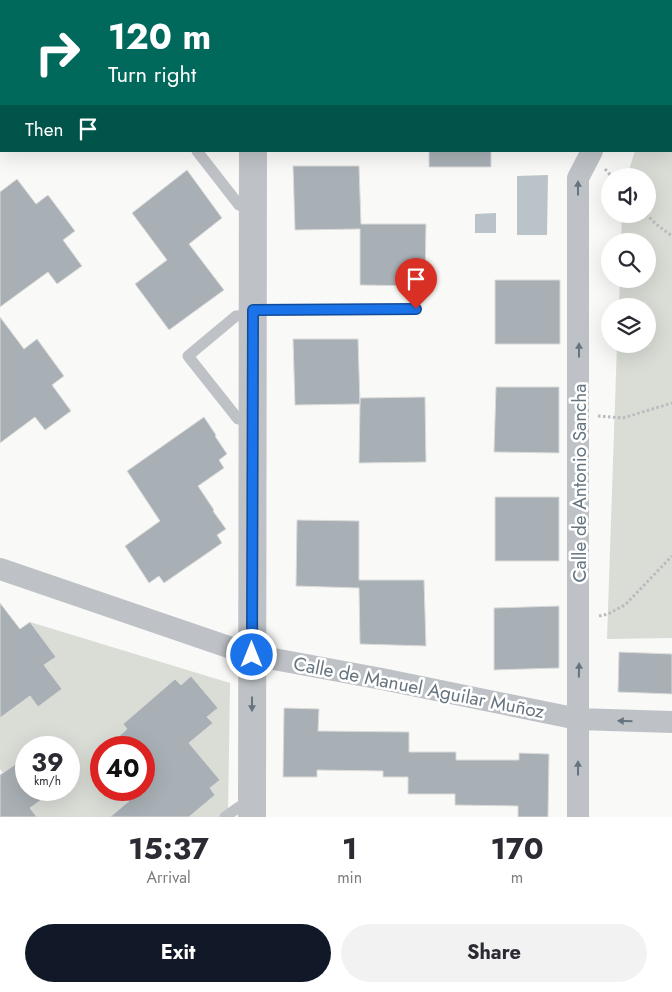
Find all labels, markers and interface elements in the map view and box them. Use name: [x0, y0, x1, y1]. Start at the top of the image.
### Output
text: 120 m: [108, 12, 211, 62]
icon: right: [25, 20, 90, 85]
text: Turn right: [108, 58, 196, 90]
icon: arrive: [74, 115, 102, 143]
text: Then: [25, 116, 64, 143]
map controls: [601, 168, 656, 353]
button: sound: [601, 168, 656, 223]
one-way arrow: [574, 180, 582, 196]
button: search: [601, 233, 656, 288]
pin: [395, 258, 437, 309]
icon: arrive: [402, 265, 430, 293]
button: layers: [601, 298, 656, 353]
one-way arrow: [575, 342, 583, 358]
street label: Calle de Antonio Sancha: [566, 384, 593, 582]
position arrow: [225, 628, 277, 680]
street label: Calle de Manuel Aguilar Muñoz: [291, 650, 547, 725]
one-way arrow: [575, 662, 583, 678]
one-way arrow: [248, 696, 256, 712]
one-way arrow: [617, 716, 633, 724]
speed limit sign: 40: [90, 736, 155, 801]
text: 39: [31, 744, 64, 780]
one-way arrow: [574, 760, 582, 776]
text: km/h: [34, 772, 61, 790]
text: 15:37: [128, 827, 209, 870]
text: 1: [342, 827, 357, 870]
text: 170: [490, 827, 544, 870]
text: Arrival: [147, 866, 191, 889]
text: min: [337, 866, 362, 889]
text: m: [511, 866, 523, 889]
button: Exit: [25, 924, 331, 982]
button: Share: [341, 924, 647, 982]

